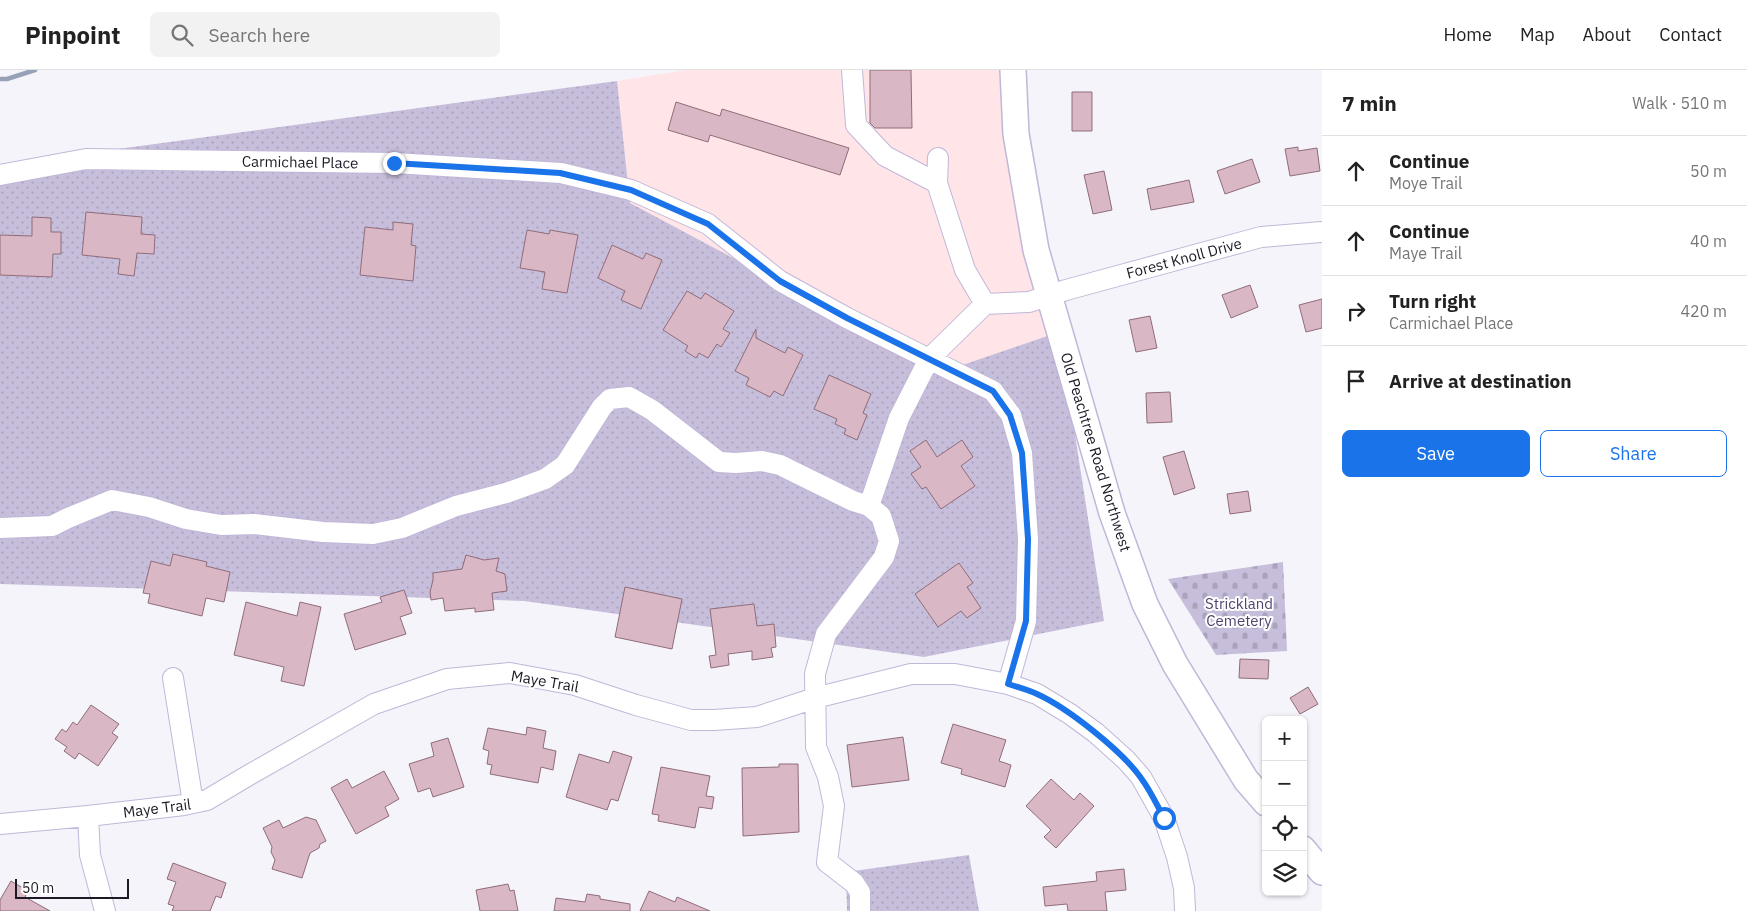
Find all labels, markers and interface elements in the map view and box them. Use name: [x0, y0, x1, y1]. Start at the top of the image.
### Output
search box: [150, 12, 500, 57]
text: Pinpoint: [25, 19, 120, 51]
icon: search: [168, 21, 196, 49]
text: Search here: [208, 23, 310, 47]
text: Home: [1444, 23, 1492, 46]
text: Map: [1520, 23, 1555, 46]
text: About: [1583, 23, 1631, 46]
text: Contact: [1659, 23, 1722, 46]
text: 7 min: [1342, 89, 1397, 117]
text: Walk · 510 m: [1632, 93, 1727, 113]
text: Continue: [1389, 149, 1469, 173]
street label: Carmichael Place: [242, 151, 358, 173]
route end: [383, 152, 406, 175]
icon: ahead: [1342, 157, 1370, 185]
text: 50 m: [1690, 161, 1727, 181]
text: Moye Trail: [1389, 173, 1462, 193]
text: Continue: [1389, 219, 1469, 243]
icon: ahead: [1342, 227, 1370, 255]
text: 40 m: [1690, 231, 1727, 251]
street label: Forest Knoll Drive: [1124, 233, 1244, 283]
text: Maye Trail: [1389, 243, 1462, 263]
text: Turn right: [1389, 289, 1476, 313]
icon: right: [1342, 297, 1370, 325]
text: 420 m: [1680, 301, 1727, 321]
text: Carmichael Place: [1389, 313, 1513, 333]
street label: Old Peachtree Road Northwest: [1057, 350, 1135, 554]
icon: arrive: [1342, 367, 1370, 395]
text: Arrive at destination: [1389, 369, 1572, 393]
button: Save: [1342, 430, 1530, 477]
button: Share: [1540, 430, 1727, 477]
park label: Strickland Cemetery: [1205, 594, 1273, 630]
street label: Maye Trail: [510, 666, 580, 696]
map controls: [1262, 716, 1307, 896]
button: +: [1262, 716, 1307, 761]
button: −: [1262, 761, 1307, 806]
street label: Maye Trail: [122, 794, 192, 822]
button: locate: [1262, 806, 1307, 851]
route start: [1153, 807, 1176, 830]
button: layers: [1262, 851, 1307, 896]
scale bar: [15, 876, 129, 899]
text: 50 m: [22, 879, 54, 897]

